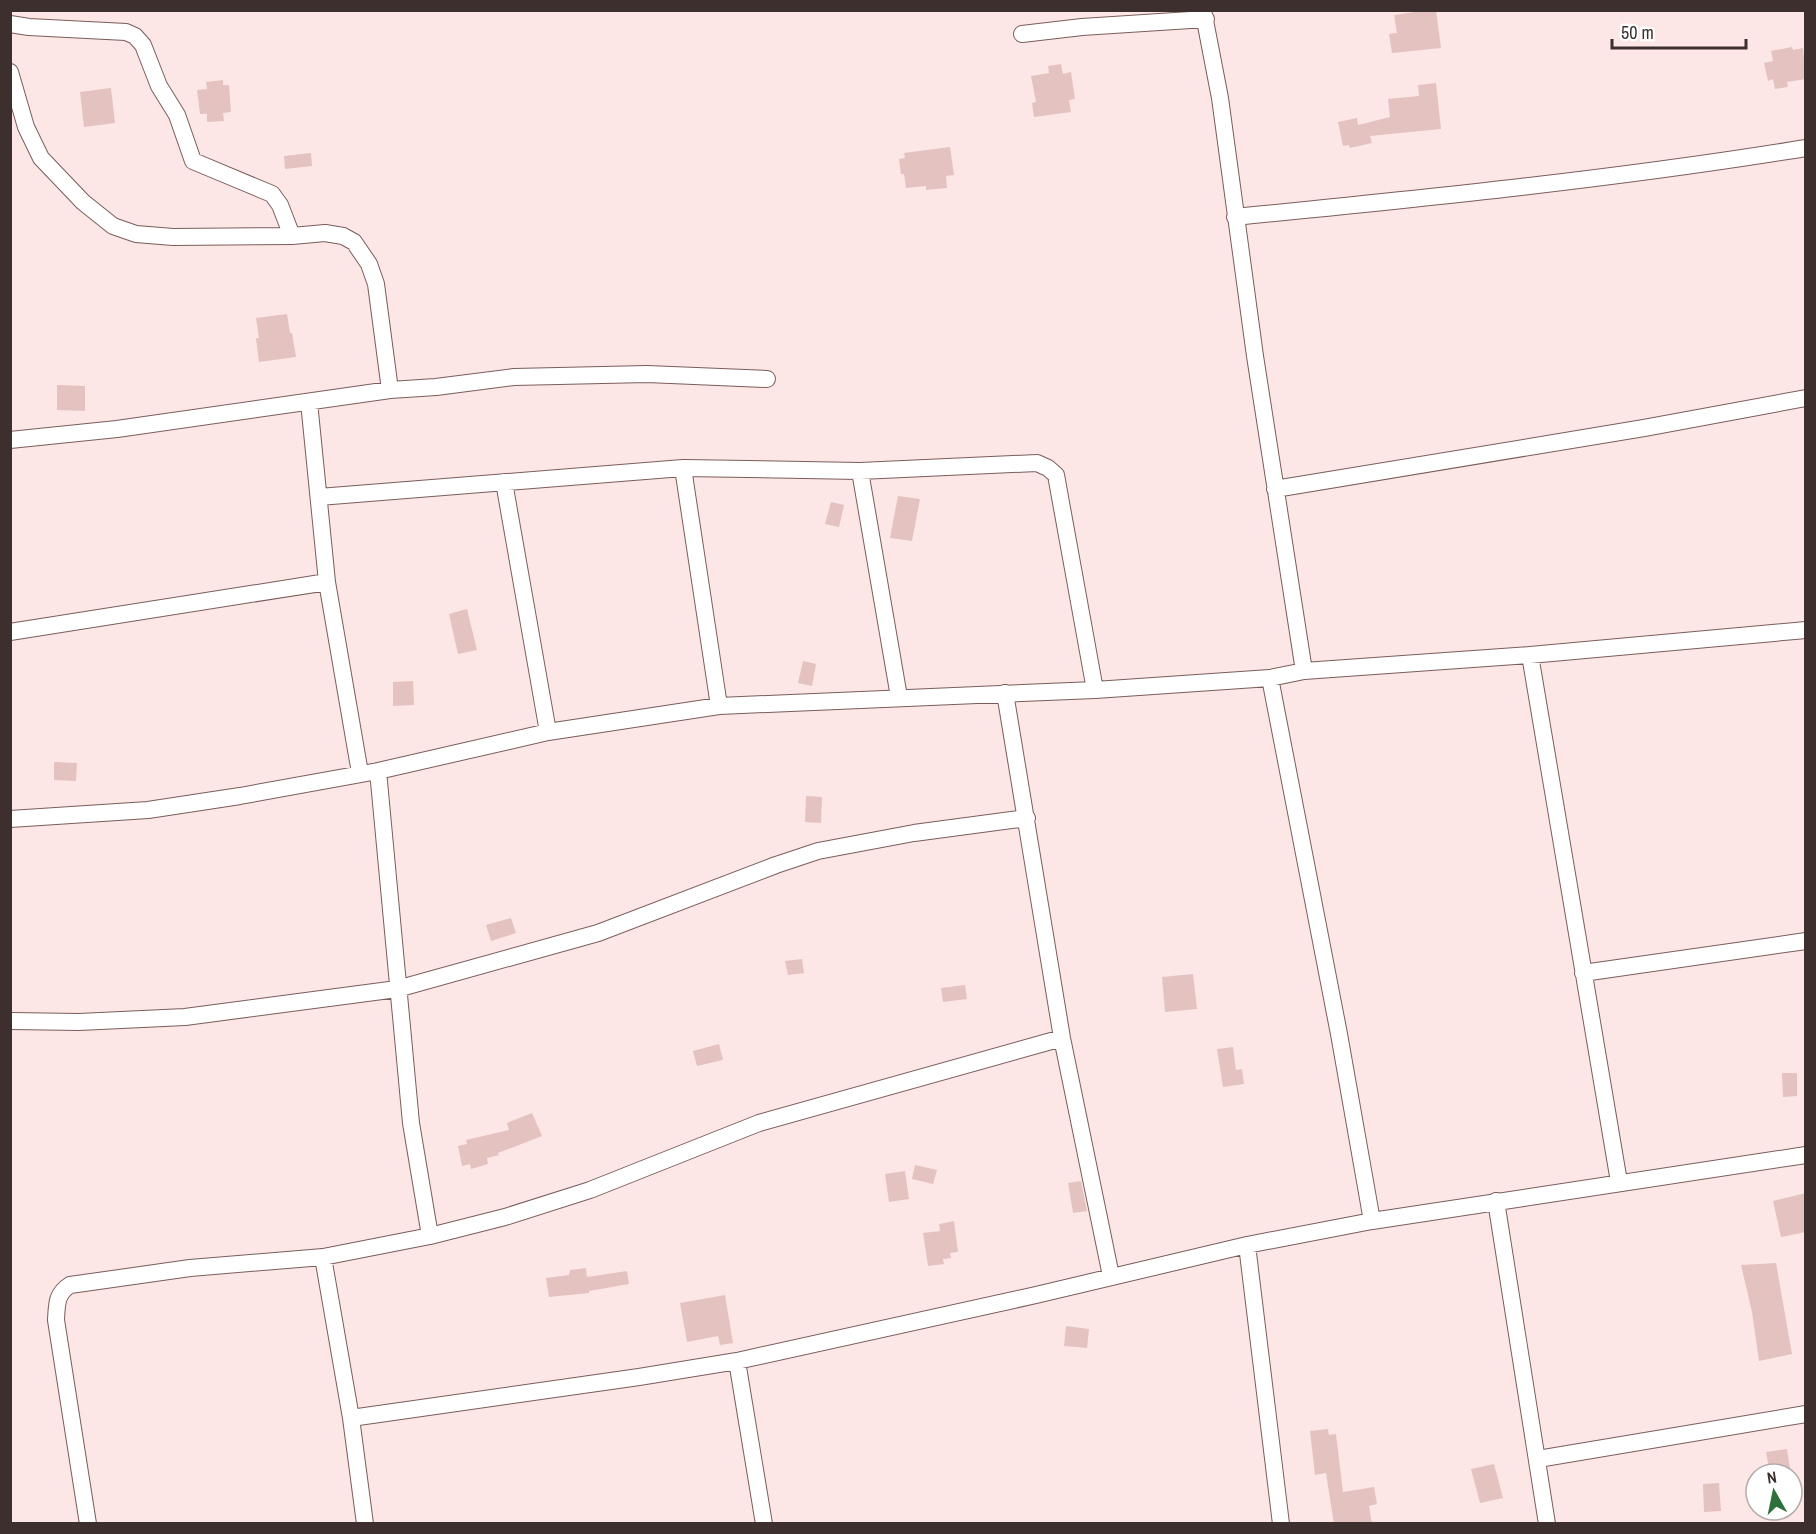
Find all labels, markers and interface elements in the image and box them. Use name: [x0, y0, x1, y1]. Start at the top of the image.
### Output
scale bar: [1612, 12, 1746, 50]
text: 50 m: [1621, 20, 1654, 45]
north arrow: [1744, 1462, 1804, 1522]
text: N: [1765, 1466, 1778, 1489]

